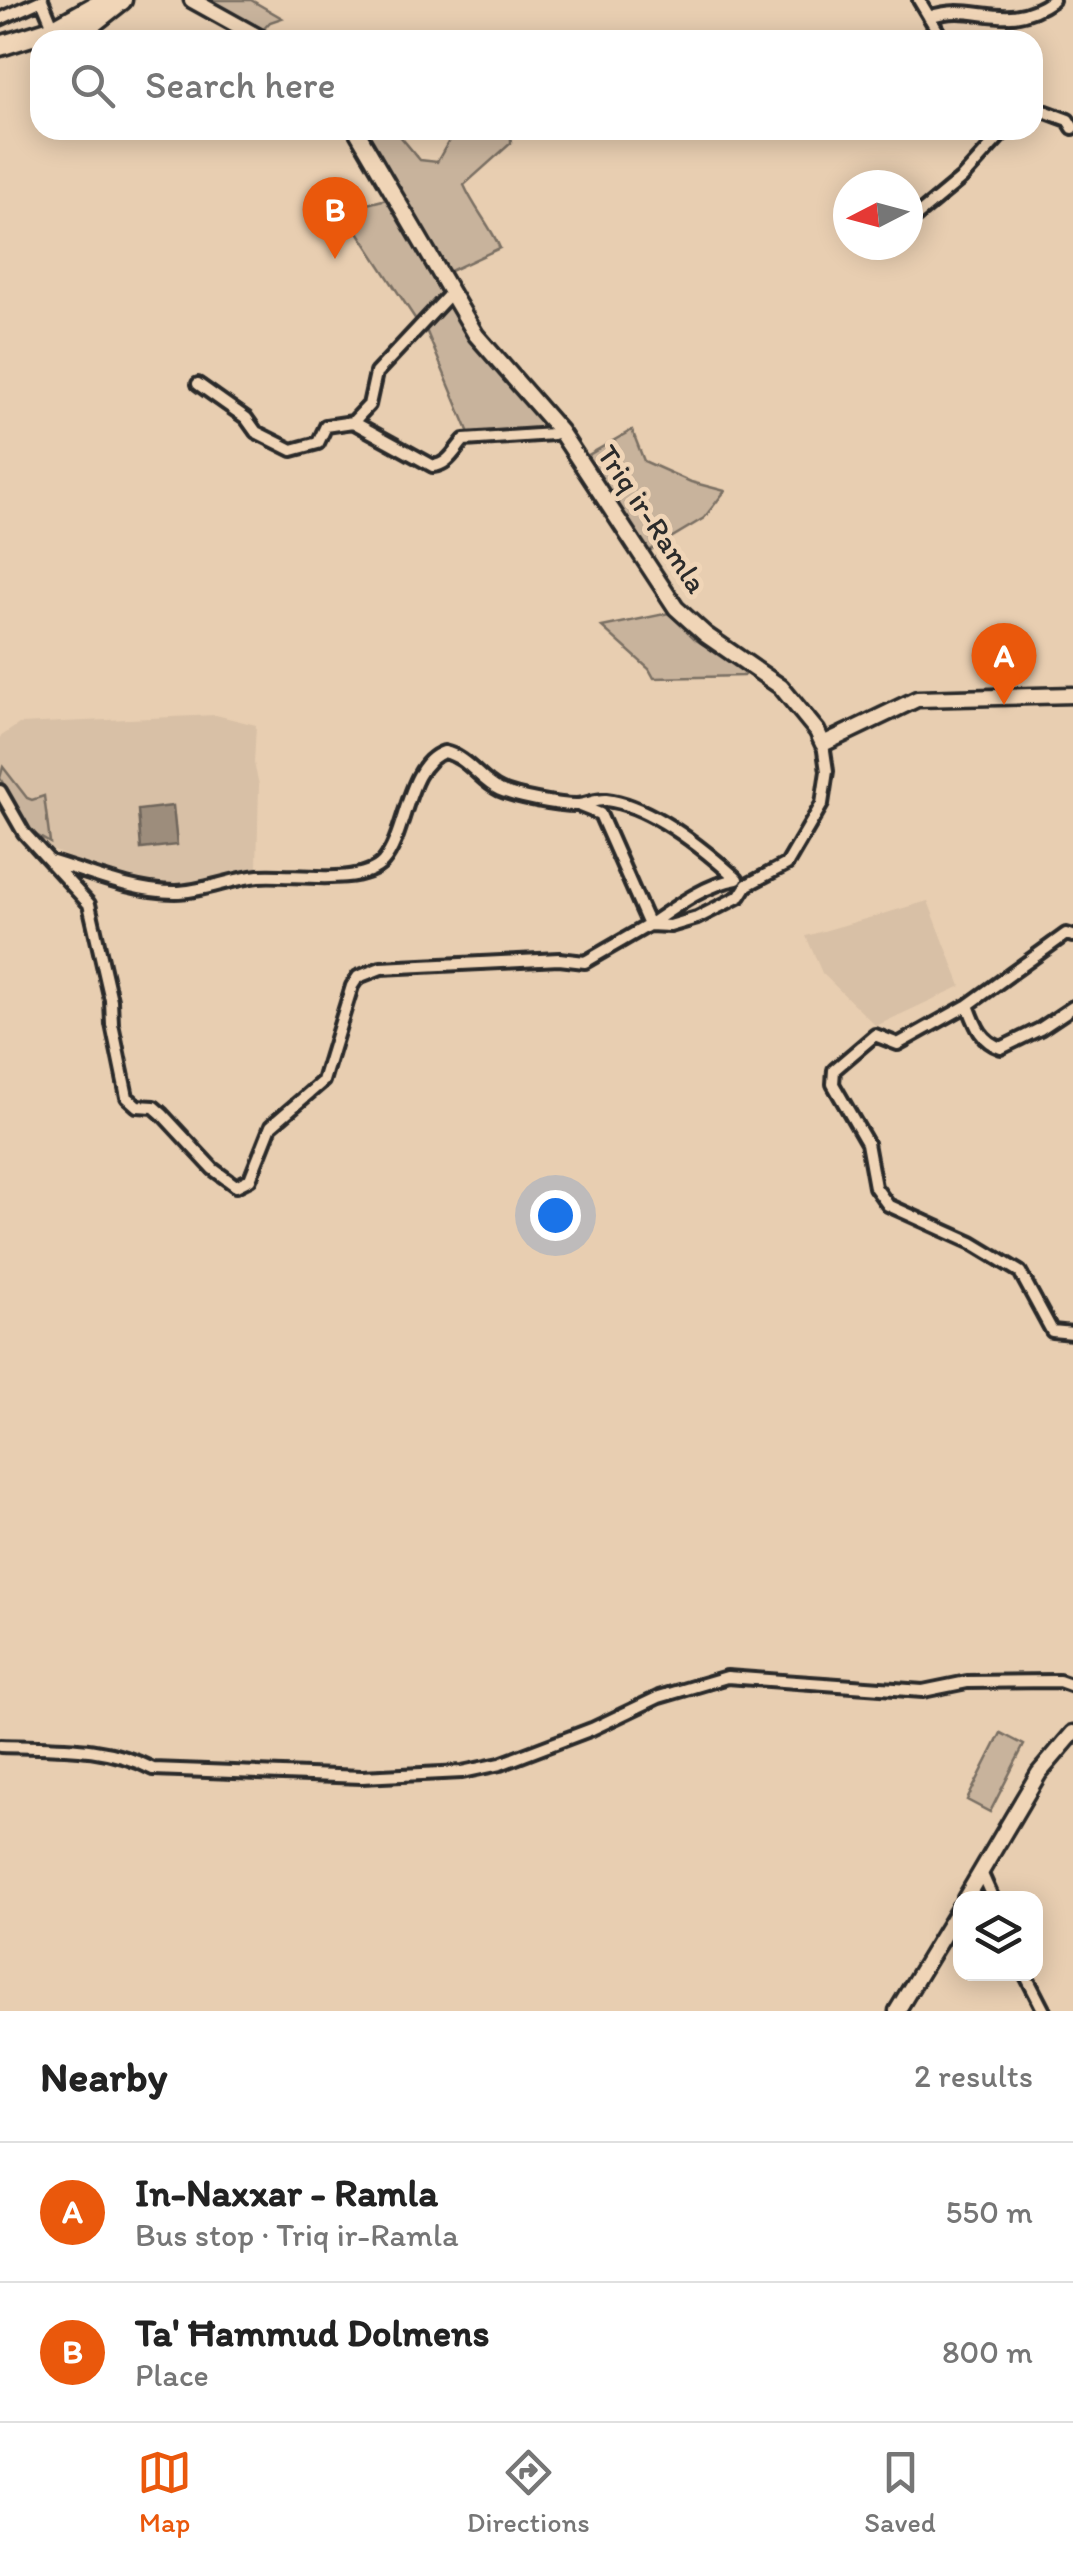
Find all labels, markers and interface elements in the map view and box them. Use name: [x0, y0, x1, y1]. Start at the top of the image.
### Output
search box: [30, 30, 1043, 140]
icon: search: [65, 58, 120, 113]
text: Search here: [145, 62, 336, 108]
north arrow: [833, 170, 923, 260]
pin: B: [302, 176, 368, 259]
street label: Triq ir-Ramla: [589, 437, 716, 600]
pin: A: [972, 622, 1036, 705]
your location: [530, 1190, 581, 1241]
map controls: [953, 1891, 1043, 1981]
button: layers: [953, 1891, 1043, 1981]
text: Nearby: [40, 2051, 167, 2102]
text: 2 results: [914, 2057, 1033, 2095]
text: In-Naxxar - Ramla: [135, 2170, 438, 2216]
text: A: [62, 2193, 83, 2231]
text: 550 m: [946, 2193, 1033, 2231]
text: Bus stop · Triq ir-Ramla: [135, 2216, 459, 2254]
text: Ta' Ħammud Dolmens: [135, 2310, 489, 2356]
text: B: [62, 2333, 83, 2371]
text: 800 m: [942, 2333, 1033, 2371]
text: Place: [135, 2356, 209, 2394]
tab: Map: [137, 2445, 192, 2539]
tab: Directions: [467, 2445, 590, 2539]
tab: Saved: [864, 2445, 936, 2539]

